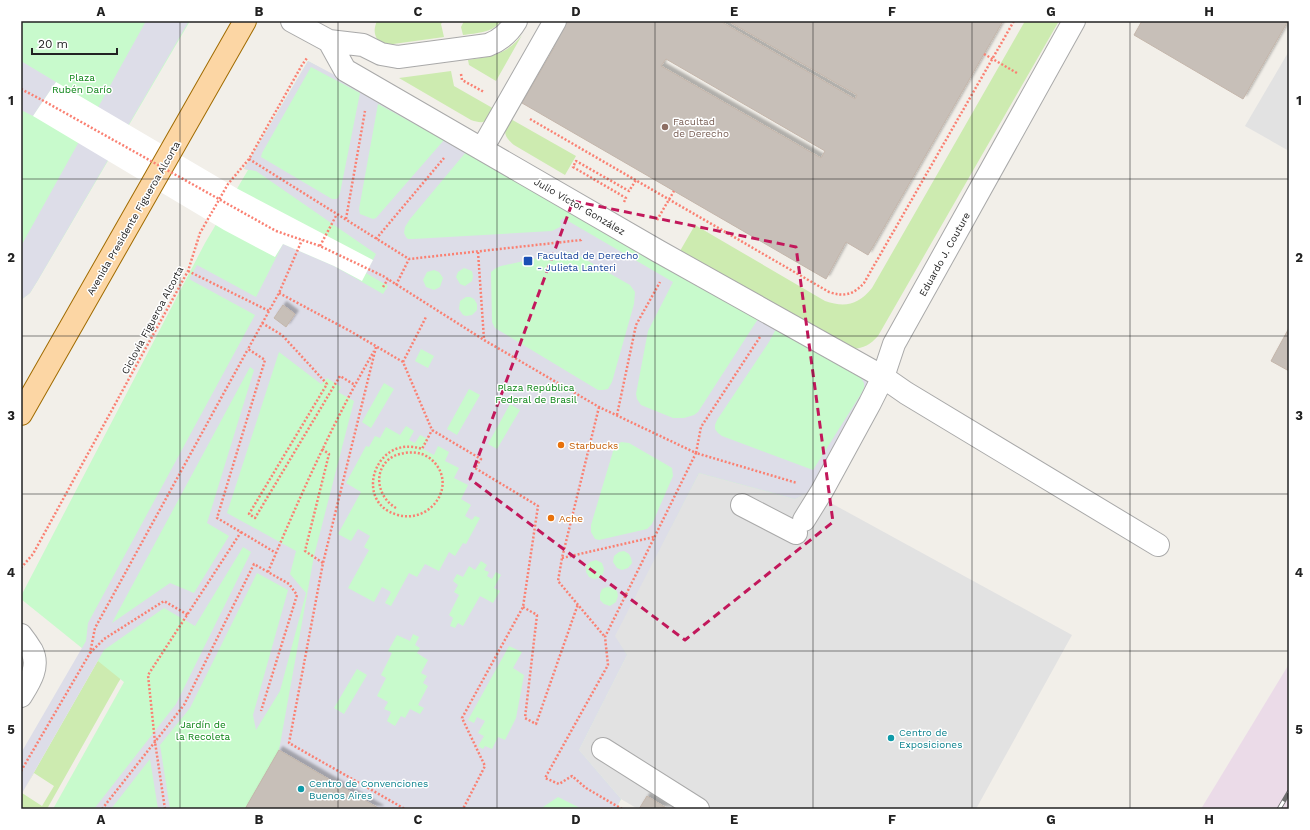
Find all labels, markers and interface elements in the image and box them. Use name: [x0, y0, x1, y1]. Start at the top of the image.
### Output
text: A: [97, 4, 106, 19]
text: B: [255, 4, 264, 19]
text: C: [414, 4, 423, 19]
text: D: [571, 4, 581, 19]
text: E: [730, 4, 738, 19]
text: F: [888, 4, 896, 19]
text: G: [1046, 4, 1056, 19]
text: H: [1204, 4, 1214, 19]
scale bar: [32, 30, 117, 56]
text: 20 m: [38, 37, 68, 51]
park label: Plaza Rubén Darío: [52, 72, 112, 95]
text: 1: [8, 93, 14, 108]
text: 1: [1296, 93, 1302, 108]
place label: Facultad de Derecho: [673, 116, 729, 139]
marker: Facultad de Derecho: [660, 122, 670, 132]
street label: Avenida Presidente Figueroa Alcorta: [85, 139, 182, 297]
street label: Julio Víctor González: [532, 176, 627, 237]
street label: Eduardo J. Couture: [917, 210, 972, 298]
text: 2: [7, 250, 15, 265]
place label: Facultad de Derecho - Julieta Lanteri: [537, 250, 638, 273]
text: 2: [1295, 250, 1303, 265]
marker: Facultad de Derecho - Julieta Lanteri: [522, 255, 534, 267]
street label: Ciclovía Figueroa Alcorta: [119, 264, 186, 376]
park label: Plaza República Federal de Brasil: [495, 382, 577, 405]
text: 3: [7, 408, 15, 423]
text: 3: [1295, 408, 1303, 423]
marker: Starbucks: [556, 440, 566, 450]
place label: Starbucks: [569, 440, 618, 451]
marker: Ache: [546, 513, 556, 523]
place label: Ache: [559, 513, 583, 524]
text: 4: [7, 565, 16, 580]
text: 4: [1295, 565, 1304, 580]
park label: Jardín de la Recoleta: [176, 719, 230, 742]
text: 5: [7, 722, 15, 737]
text: 5: [1295, 722, 1303, 737]
place label: Centro de Exposiciones: [899, 727, 962, 750]
marker: Centro de Exposiciones: [886, 733, 896, 743]
place label: Centro de Convenciones Buenos Aires: [309, 778, 428, 801]
marker: Centro de Convenciones Buenos Aires: [296, 784, 306, 794]
text: A: [97, 812, 106, 827]
text: B: [255, 812, 264, 827]
text: C: [414, 812, 423, 827]
text: D: [571, 812, 581, 827]
text: E: [730, 812, 738, 827]
text: F: [888, 812, 896, 827]
text: G: [1046, 812, 1056, 827]
text: H: [1204, 812, 1214, 827]

